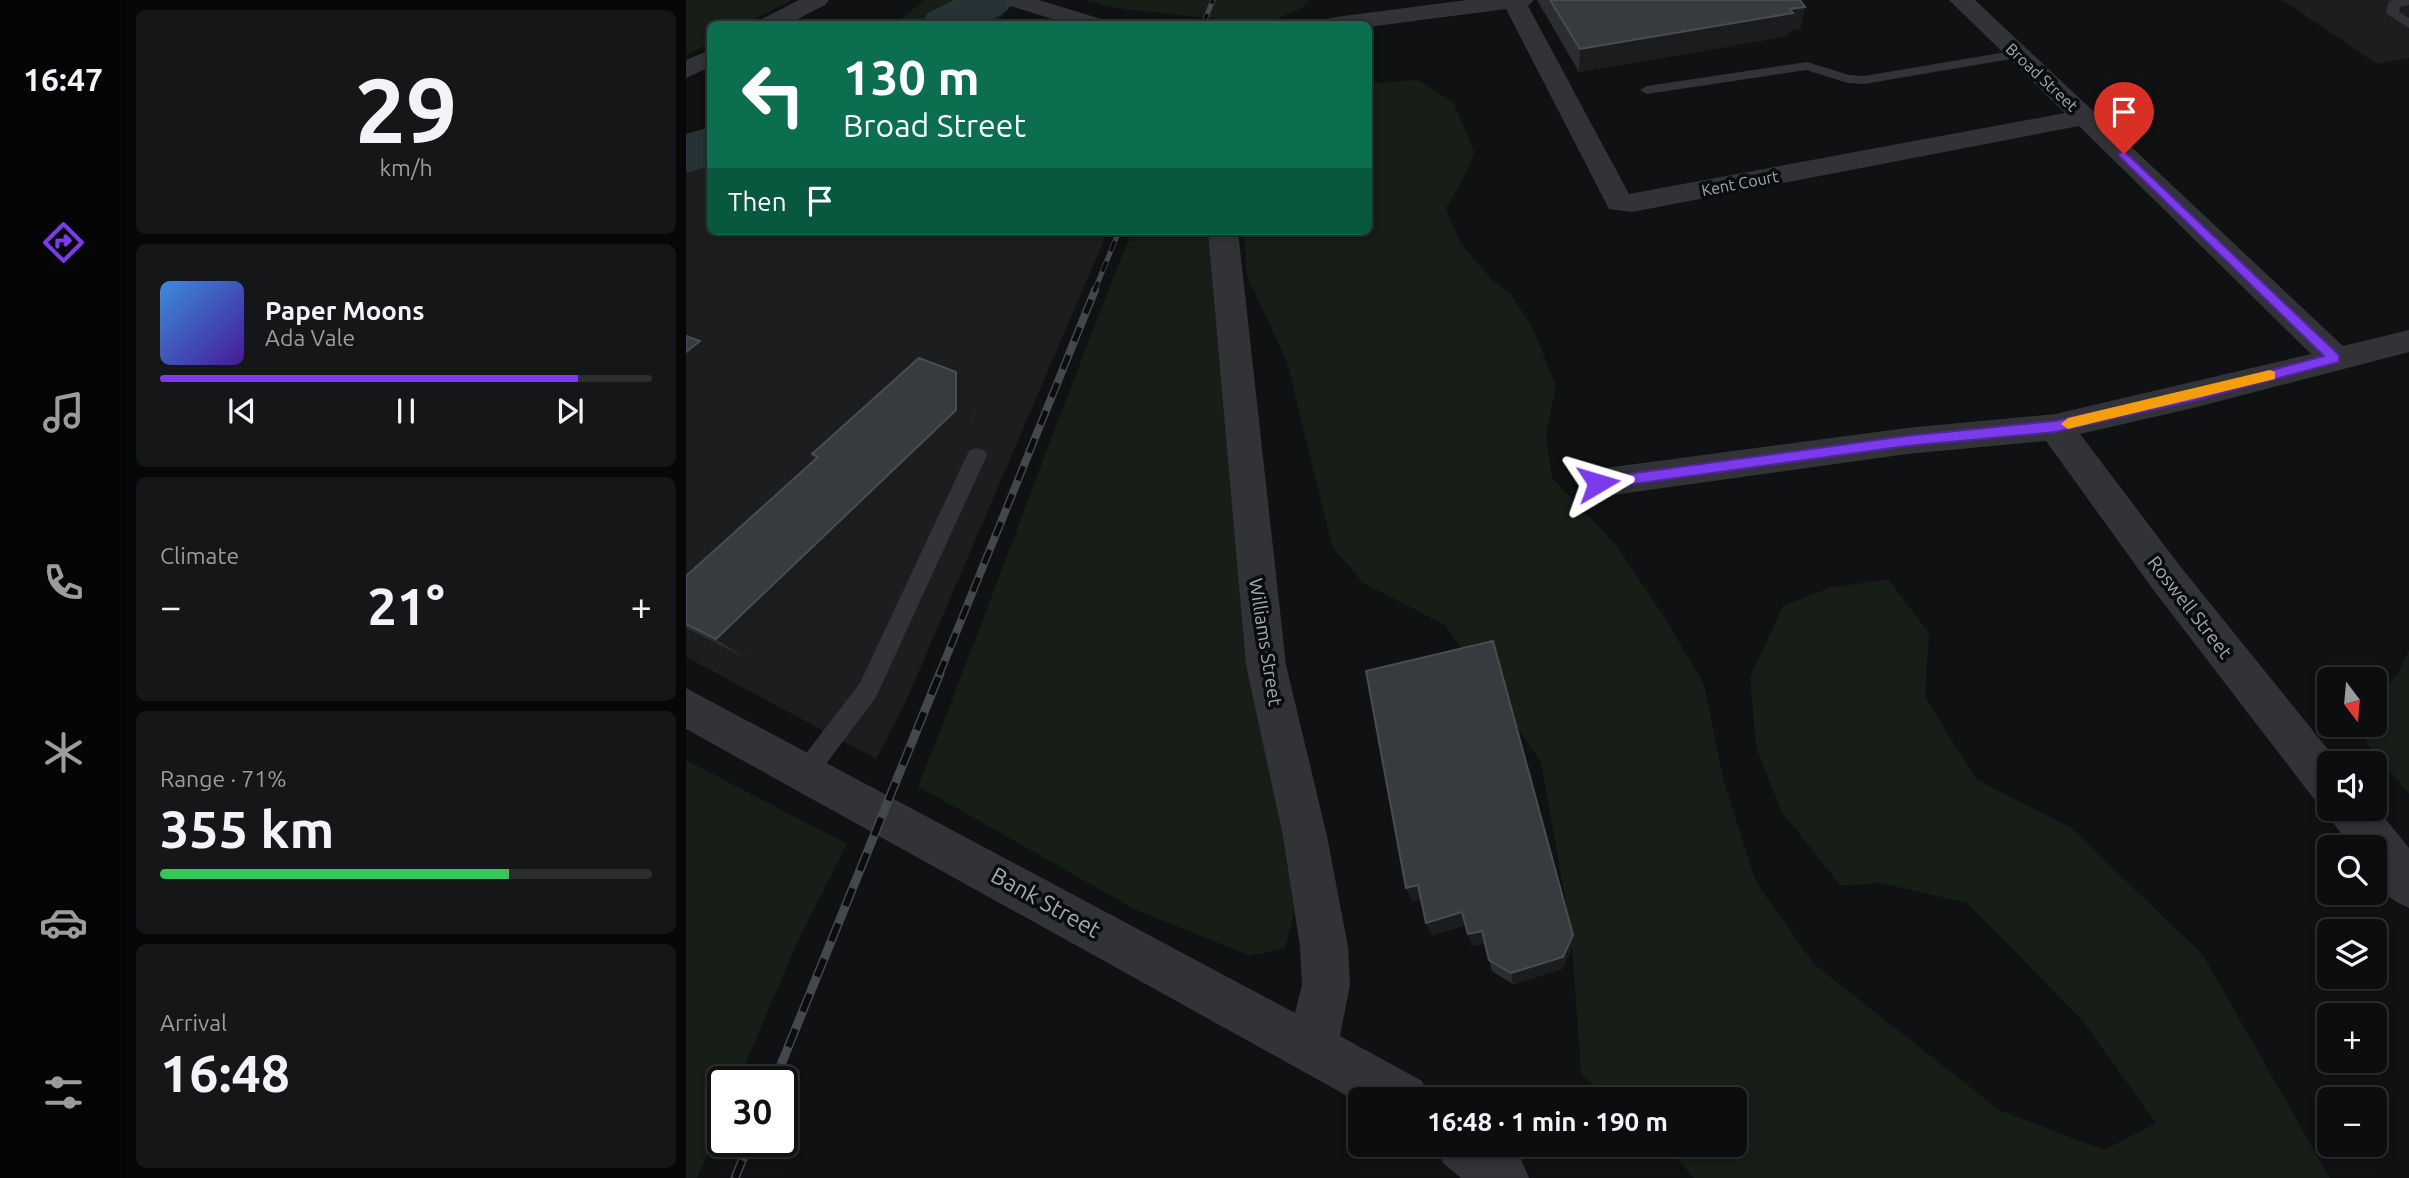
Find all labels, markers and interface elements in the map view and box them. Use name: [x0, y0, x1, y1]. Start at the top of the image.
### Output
street label: Broad Street: [2002, 39, 2082, 115]
icon: left: [728, 49, 819, 140]
text: 130 m: [843, 49, 980, 104]
text: 29: [355, 58, 457, 160]
text: 16:47: [23, 61, 103, 97]
pin: [2094, 82, 2154, 154]
icon: arrive: [2105, 93, 2143, 131]
text: Broad Street: [843, 107, 1026, 143]
text: km/h: [379, 155, 433, 180]
street label: Kent Court: [1700, 167, 1781, 199]
icon: arrive: [801, 182, 839, 220]
text: Then: [728, 187, 787, 216]
icon: directions: [39, 218, 88, 267]
text: Paper Moons: [265, 296, 424, 325]
text: Ada Vale: [265, 325, 355, 350]
icon: music: [39, 388, 88, 437]
icon: previous: [223, 392, 261, 430]
icon: pause: [387, 392, 425, 430]
icon: next: [551, 392, 589, 430]
position arrow: [1561, 446, 1635, 520]
text: Climate: [160, 543, 239, 568]
street label: Roswell Street: [2143, 551, 2237, 663]
icon: phone: [39, 558, 88, 607]
text: 21°: [367, 577, 445, 635]
street label: Williams Street: [1245, 577, 1287, 708]
text: −: [160, 585, 181, 627]
text: +: [631, 585, 652, 627]
north arrow: [2317, 667, 2387, 737]
map controls: [2317, 667, 2387, 1157]
icon: climate: [39, 728, 88, 777]
button: sound: [2317, 751, 2387, 821]
text: Range · 71%: [160, 766, 287, 791]
text: 355 km: [160, 800, 334, 858]
button: search: [2317, 835, 2387, 905]
street label: Bank Street: [987, 862, 1105, 942]
icon: car: [39, 898, 88, 947]
button: layers: [2317, 919, 2387, 989]
button: +: [2317, 1003, 2387, 1073]
text: Arrival: [160, 1010, 227, 1035]
text: 16:48: [160, 1044, 290, 1102]
speed limit sign: 30: [707, 1066, 798, 1157]
icon: filters: [39, 1068, 88, 1117]
button: −: [2317, 1087, 2387, 1157]
text: 16:48 · 1 min · 190 m: [1427, 1107, 1668, 1136]

